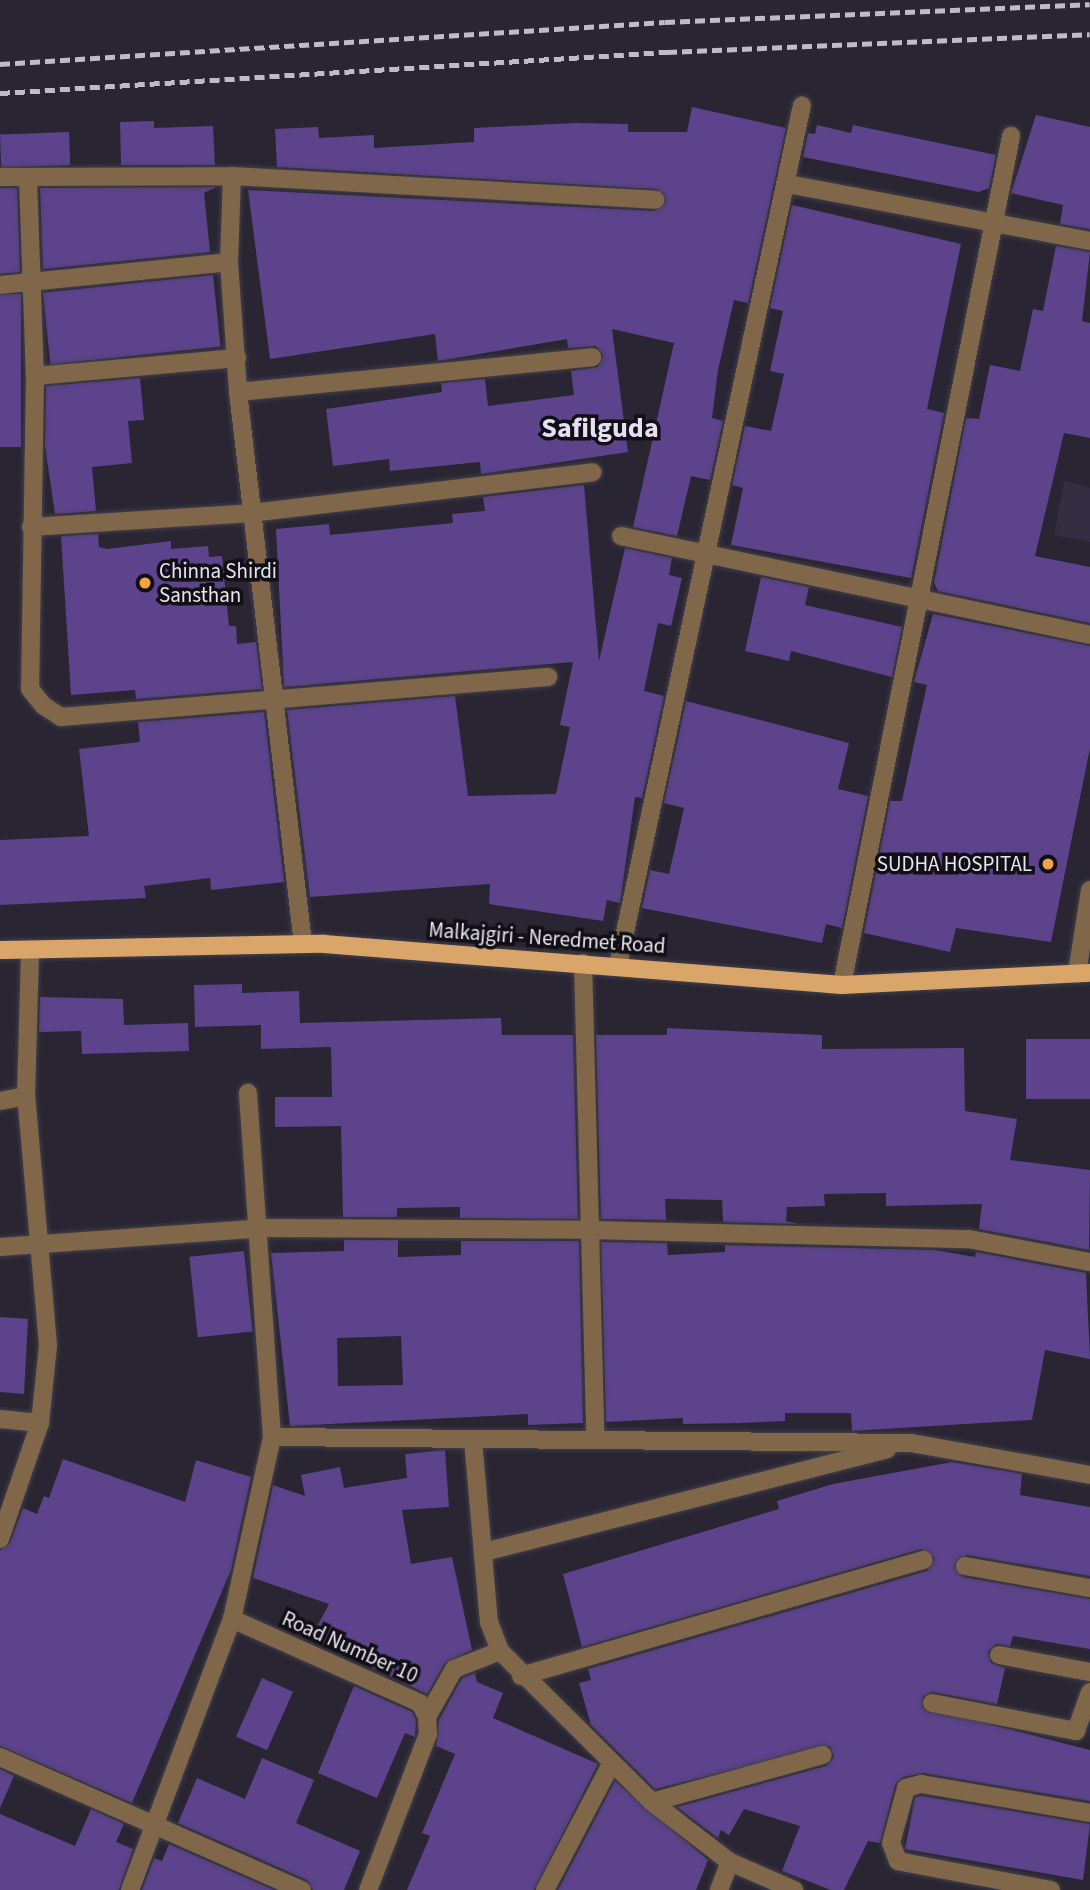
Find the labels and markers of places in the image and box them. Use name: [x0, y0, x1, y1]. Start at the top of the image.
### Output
place label: Chinna Shirdi Sansthan: [159, 558, 277, 608]
marker: Chinna Shirdi Sansthan: [137, 575, 153, 591]
place label: SUDHA HOSPITAL: [877, 851, 1032, 877]
marker: SUDHA HOSPITAL: [1038, 854, 1058, 874]

